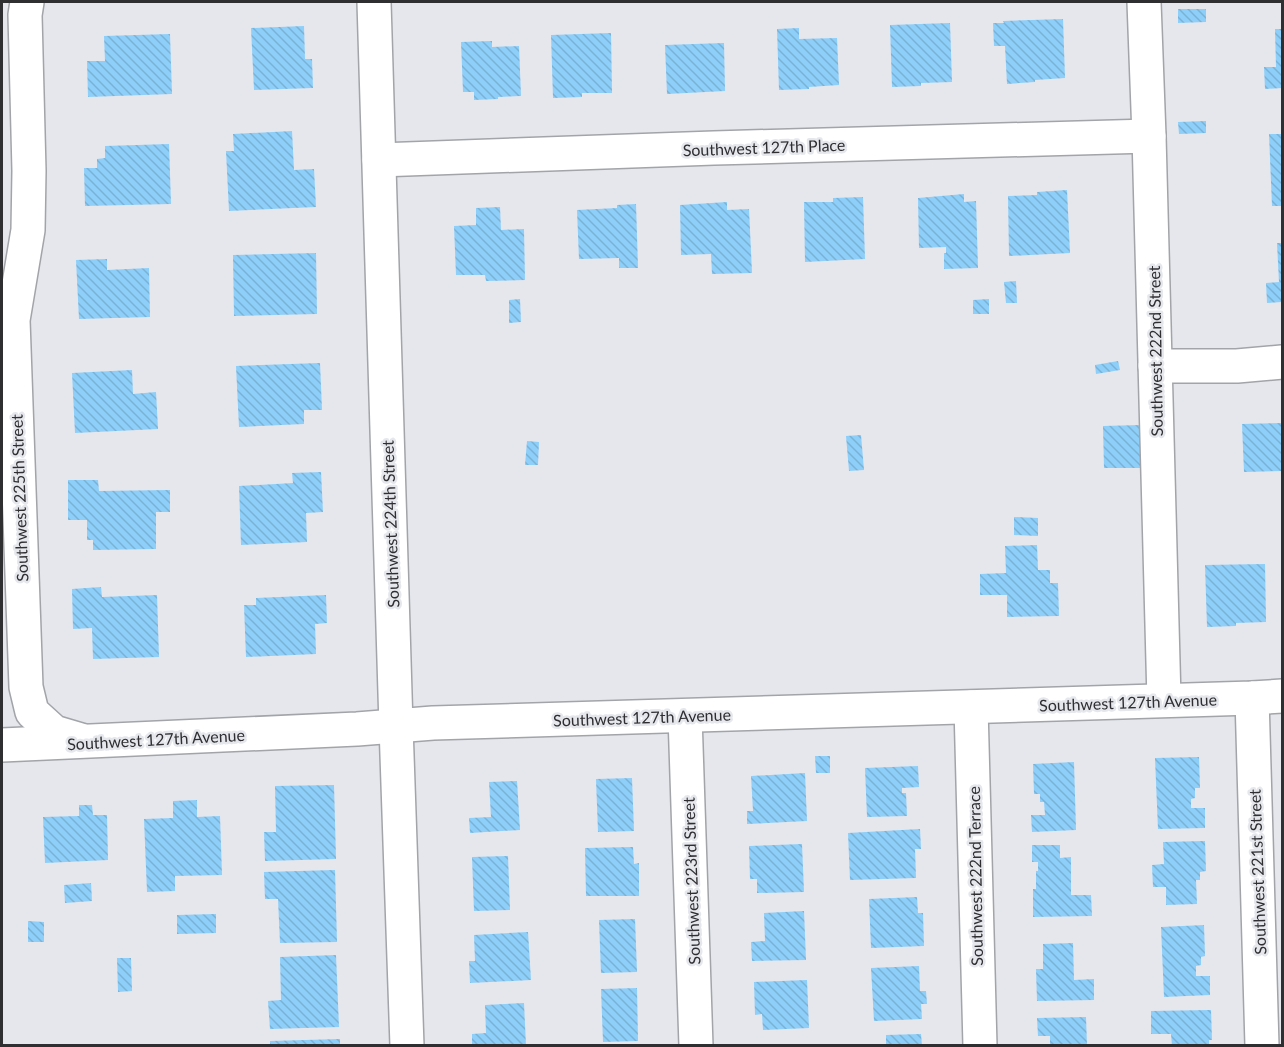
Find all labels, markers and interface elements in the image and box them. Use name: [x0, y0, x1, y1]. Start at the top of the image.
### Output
street label: Southwest 127th Place: [682, 135, 846, 159]
street label: Southwest 222nd Street: [1144, 265, 1166, 437]
street label: Southwest 225th Street: [7, 414, 31, 582]
street label: Southwest 224th Street: [378, 440, 402, 608]
street label: Southwest 127th Avenue: [1039, 689, 1217, 715]
street label: Southwest 127th Avenue: [553, 704, 731, 730]
street label: Southwest 127th Avenue: [67, 725, 245, 753]
street label: Southwest 222nd Terrace: [964, 786, 986, 966]
street label: Southwest 221st Street: [1245, 789, 1269, 955]
street label: Southwest 223rd Street: [679, 797, 703, 965]

